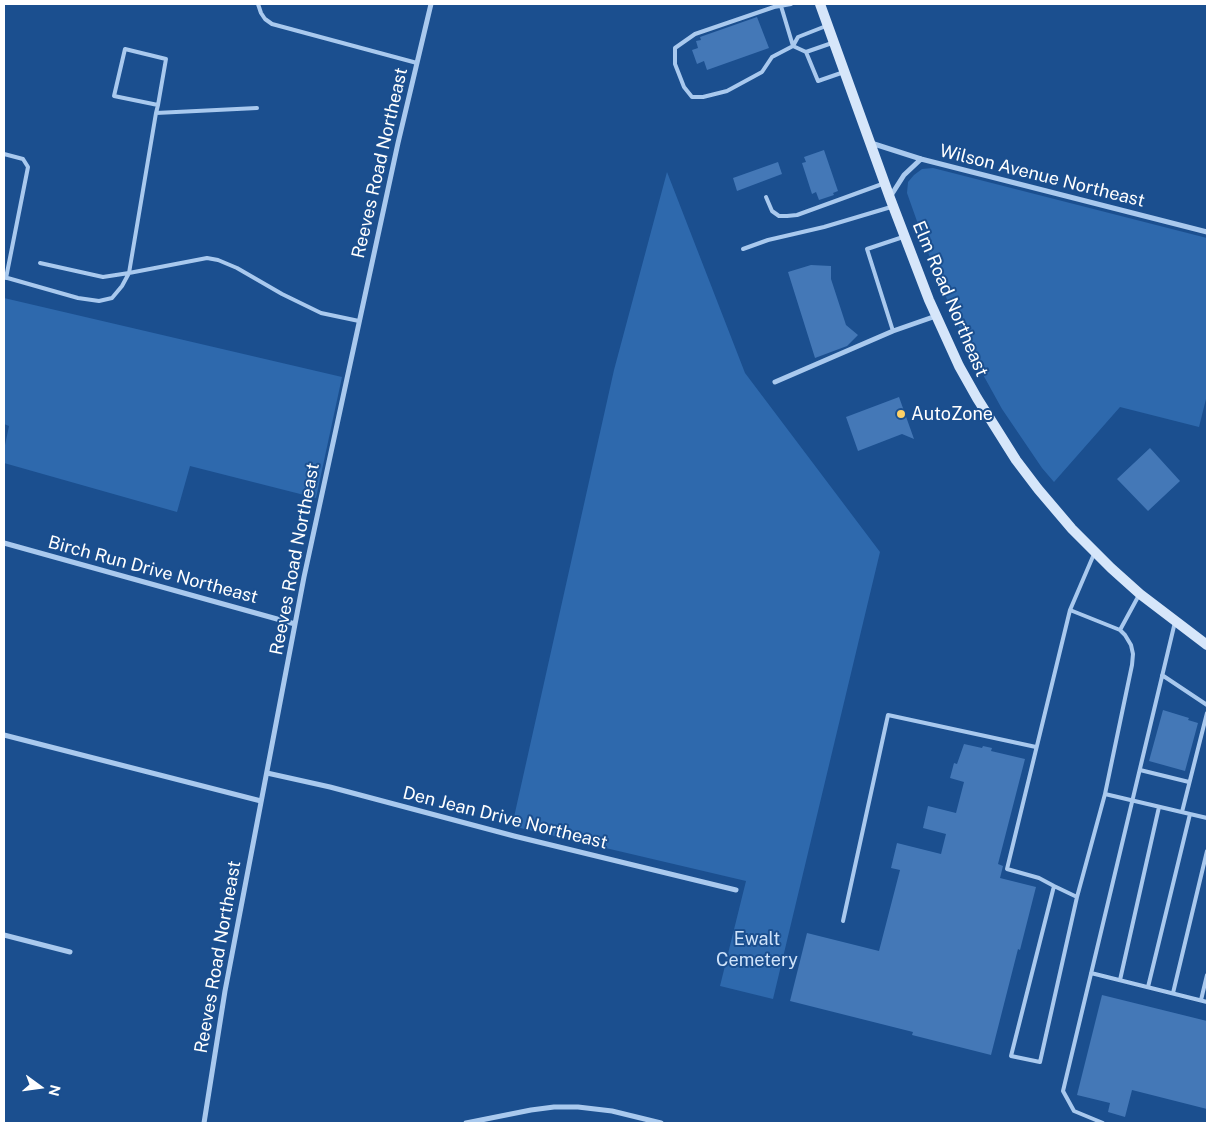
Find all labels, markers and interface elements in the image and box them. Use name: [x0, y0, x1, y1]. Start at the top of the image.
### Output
street label: Reeves Road Northeast: [348, 65, 412, 261]
street label: Wilson Avenue Northeast: [937, 140, 1147, 212]
street label: Elm Road Northeast: [907, 218, 993, 380]
place label: AutoZone: [911, 403, 993, 425]
marker: AutoZone: [895, 408, 907, 420]
street label: Reeves Road Northeast: [266, 461, 324, 657]
street label: Birch Run Drive Northeast: [46, 532, 260, 608]
street label: Den Jean Drive Northeast: [400, 782, 610, 854]
street label: Reeves Road Northeast: [190, 859, 246, 1055]
park label: Ewalt Cemetery: [716, 928, 798, 971]
north arrow: [15, 1062, 65, 1112]
text: N: [45, 1083, 64, 1098]

